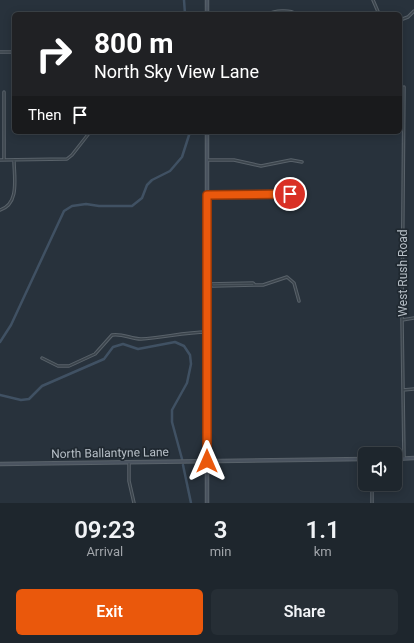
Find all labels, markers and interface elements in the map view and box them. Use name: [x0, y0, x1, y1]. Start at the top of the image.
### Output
text: 800 m: [94, 27, 173, 60]
icon: right: [28, 28, 80, 80]
text: North Sky View Lane: [94, 61, 259, 82]
icon: arrive: [69, 104, 91, 126]
text: Then: [28, 106, 61, 124]
pin: [273, 177, 307, 211]
icon: arrive: [279, 183, 301, 205]
street label: West Rush Road: [396, 229, 410, 317]
position arrow: [186, 440, 228, 482]
street label: North Ballantyne Lane: [51, 445, 169, 461]
map controls: [358, 447, 402, 491]
button: sound: [358, 447, 402, 491]
text: 09:23: [74, 516, 136, 544]
text: 3: [214, 516, 227, 544]
text: 1.1: [306, 516, 340, 544]
text: Arrival: [86, 544, 123, 559]
text: min: [210, 544, 231, 559]
text: km: [314, 544, 332, 559]
button: Exit: [16, 589, 203, 635]
button: Share: [211, 589, 398, 635]

